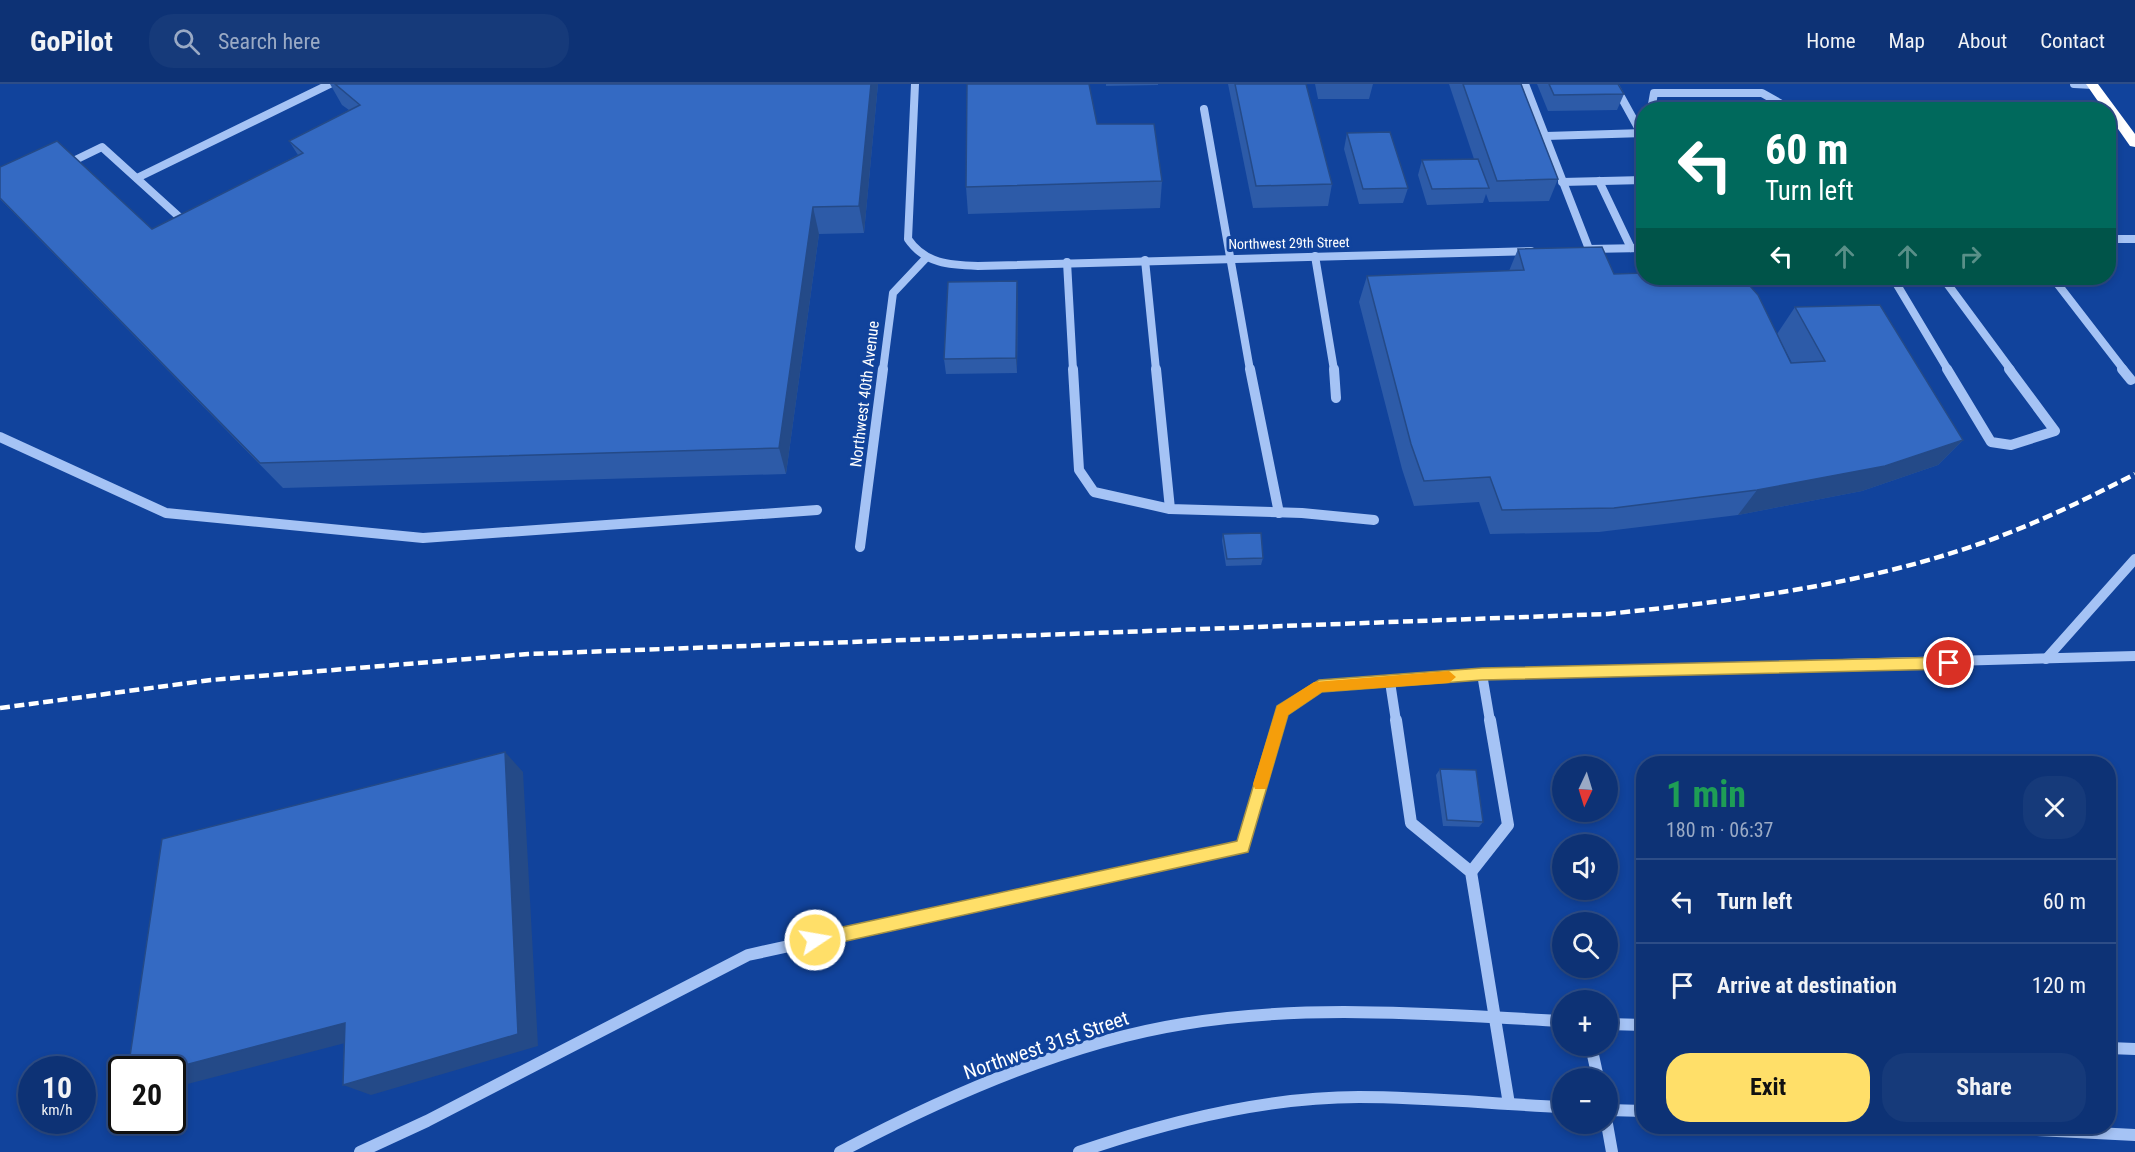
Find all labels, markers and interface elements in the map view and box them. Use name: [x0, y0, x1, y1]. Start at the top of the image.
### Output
search box: [149, 14, 569, 68]
text: GoPilot: [30, 25, 113, 58]
icon: search: [170, 25, 203, 58]
text: Search here: [218, 29, 320, 54]
text: Home: [1806, 29, 1856, 53]
text: Map: [1889, 29, 1925, 53]
text: About: [1958, 29, 2007, 53]
text: Contact: [2040, 29, 2105, 53]
text: 60 m: [1765, 125, 1848, 174]
icon: left: [1666, 126, 1744, 204]
text: Turn left: [1765, 175, 1854, 207]
street label: Northwest 29th Street: [1228, 234, 1350, 252]
icon: left: [1765, 240, 1798, 273]
icon: ahead: [1828, 240, 1861, 273]
icon: ahead: [1891, 240, 1924, 273]
icon: right: [1954, 240, 1987, 273]
street label: Northwest 40th Avenue: [846, 320, 883, 468]
pin: [1923, 637, 1974, 688]
icon: arrive: [1932, 646, 1965, 679]
north arrow: [1552, 756, 1618, 822]
map controls: [1552, 756, 1618, 1134]
text: 1 min: [1666, 774, 1746, 816]
button: close: [2023, 776, 2086, 839]
text: 180 m · 06:37: [1666, 818, 1773, 842]
button: sound: [1552, 834, 1618, 900]
icon: left: [1666, 885, 1699, 918]
text: Turn left: [1717, 889, 1792, 914]
text: 60 m: [2043, 889, 2086, 914]
position arrow: [783, 908, 847, 972]
button: search: [1552, 912, 1618, 978]
icon: arrive: [1666, 969, 1699, 1002]
text: Arrive at destination: [1717, 973, 1897, 998]
text: 120 m: [2032, 973, 2086, 998]
button: +: [1552, 990, 1618, 1056]
street label: Northwest 31st Street: [960, 1005, 1132, 1084]
button: Exit: [1666, 1053, 1870, 1122]
button: Share: [1882, 1053, 2086, 1122]
speed limit sign: 20: [108, 1056, 186, 1134]
button: −: [1552, 1068, 1618, 1134]
text: 10: [42, 1070, 72, 1105]
text: km/h: [42, 1101, 72, 1119]

